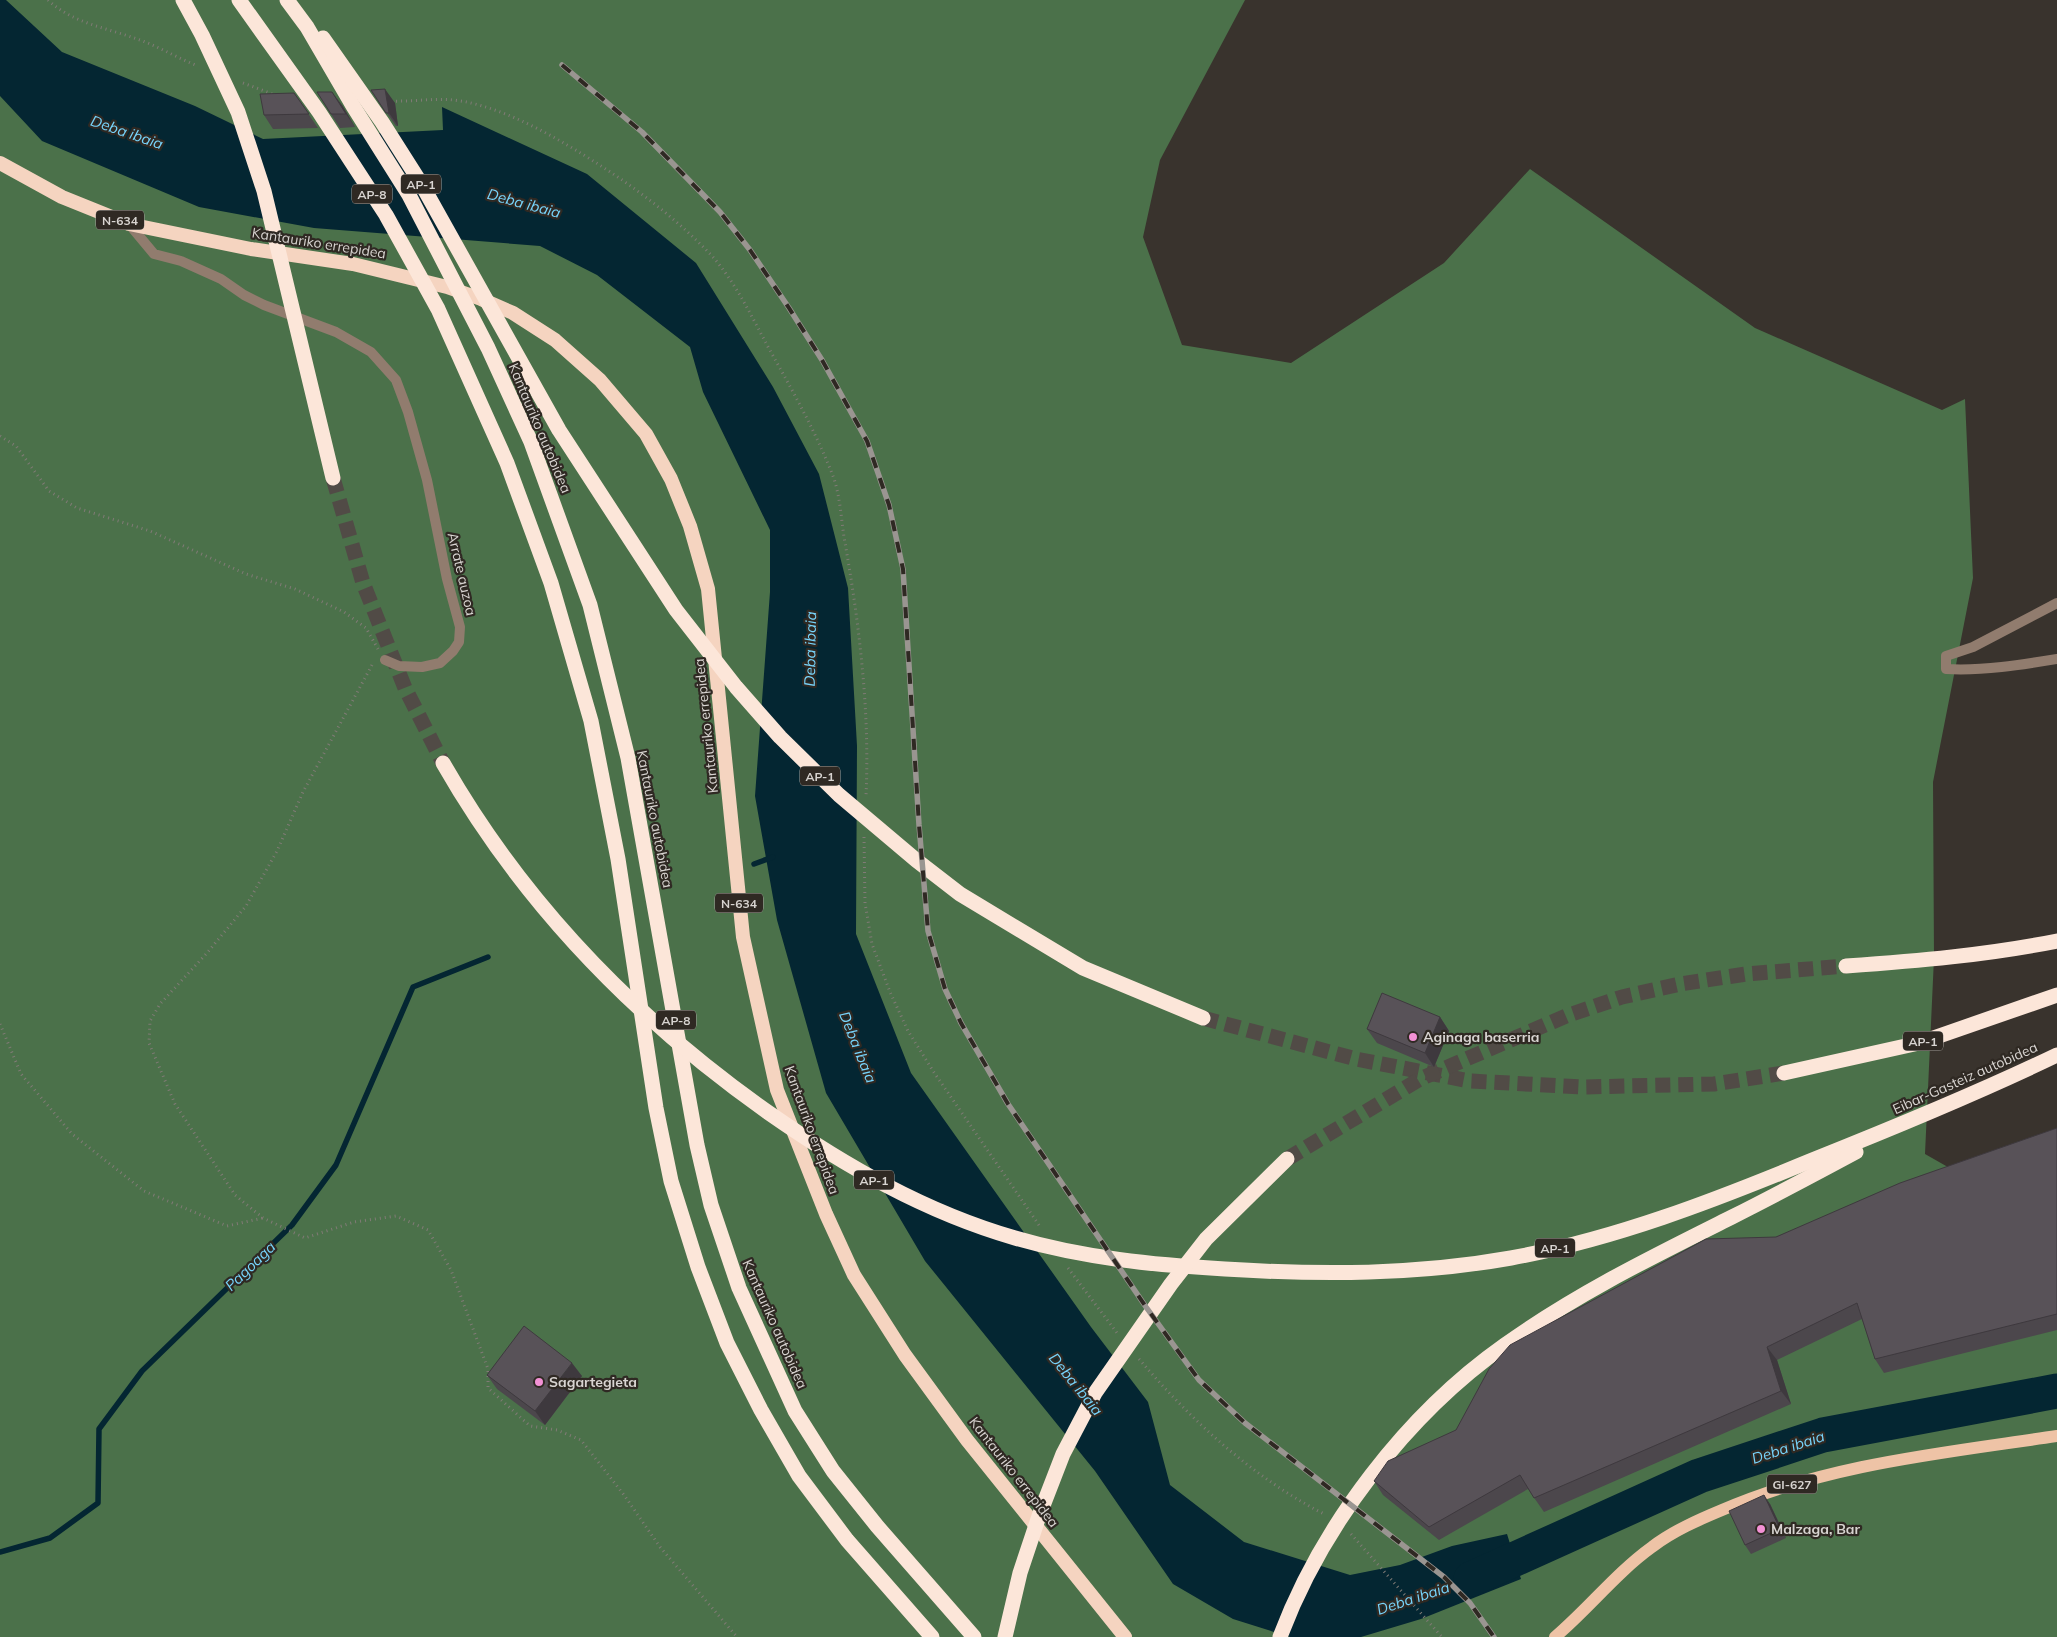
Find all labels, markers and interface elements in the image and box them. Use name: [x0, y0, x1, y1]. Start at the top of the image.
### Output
water label: Deba ibaia: [88, 111, 166, 153]
road number: AP-1: [401, 174, 441, 193]
road number: AP-8: [352, 184, 392, 203]
water label: Deba ibaia: [485, 184, 563, 222]
road number: N-634: [96, 210, 144, 230]
street label: Kantauriko errepidea: [251, 224, 387, 262]
street label: Kantauriko autobidea: [504, 360, 576, 496]
street label: Arrate auzoa: [444, 531, 480, 617]
water label: Deba ibaia: [800, 611, 820, 687]
street label: Kantauriko errepidea: [690, 658, 722, 794]
street label: Kantauriko autobidea: [633, 749, 677, 889]
road number: AP-1: [800, 766, 840, 786]
road number: N-634: [715, 894, 763, 912]
water label: Deba ibaia: [835, 1008, 881, 1086]
road number: AP-8: [656, 1010, 696, 1030]
place label: Aginaga baserria: [1423, 1028, 1540, 1046]
marker: Aginaga baserria: [1407, 1031, 1419, 1043]
road number: AP-1: [1903, 1032, 1943, 1050]
street label: Eibar-Gasteiz autobidea: [1890, 1038, 2040, 1118]
street label: Kantauriko errepidea: [780, 1063, 844, 1197]
road number: AP-1: [854, 1170, 894, 1190]
water label: Pagoaga: [221, 1237, 279, 1295]
road number: AP-1: [1535, 1238, 1575, 1258]
street label: Kantauriko autobidea: [738, 1257, 812, 1391]
water label: Deba ibaia: [1045, 1349, 1107, 1419]
place label: Sagartegieta: [549, 1373, 637, 1391]
marker: Sagartegieta: [533, 1376, 545, 1388]
street label: Kantauriko errepidea: [965, 1413, 1063, 1531]
water label: Deba ibaia: [1749, 1426, 1827, 1468]
road number: GI-627: [1767, 1475, 1817, 1494]
place label: Malzaga, Bar: [1771, 1520, 1861, 1538]
marker: Malzaga, Bar: [1755, 1523, 1767, 1535]
water label: Deba ibaia: [1374, 1577, 1452, 1619]

